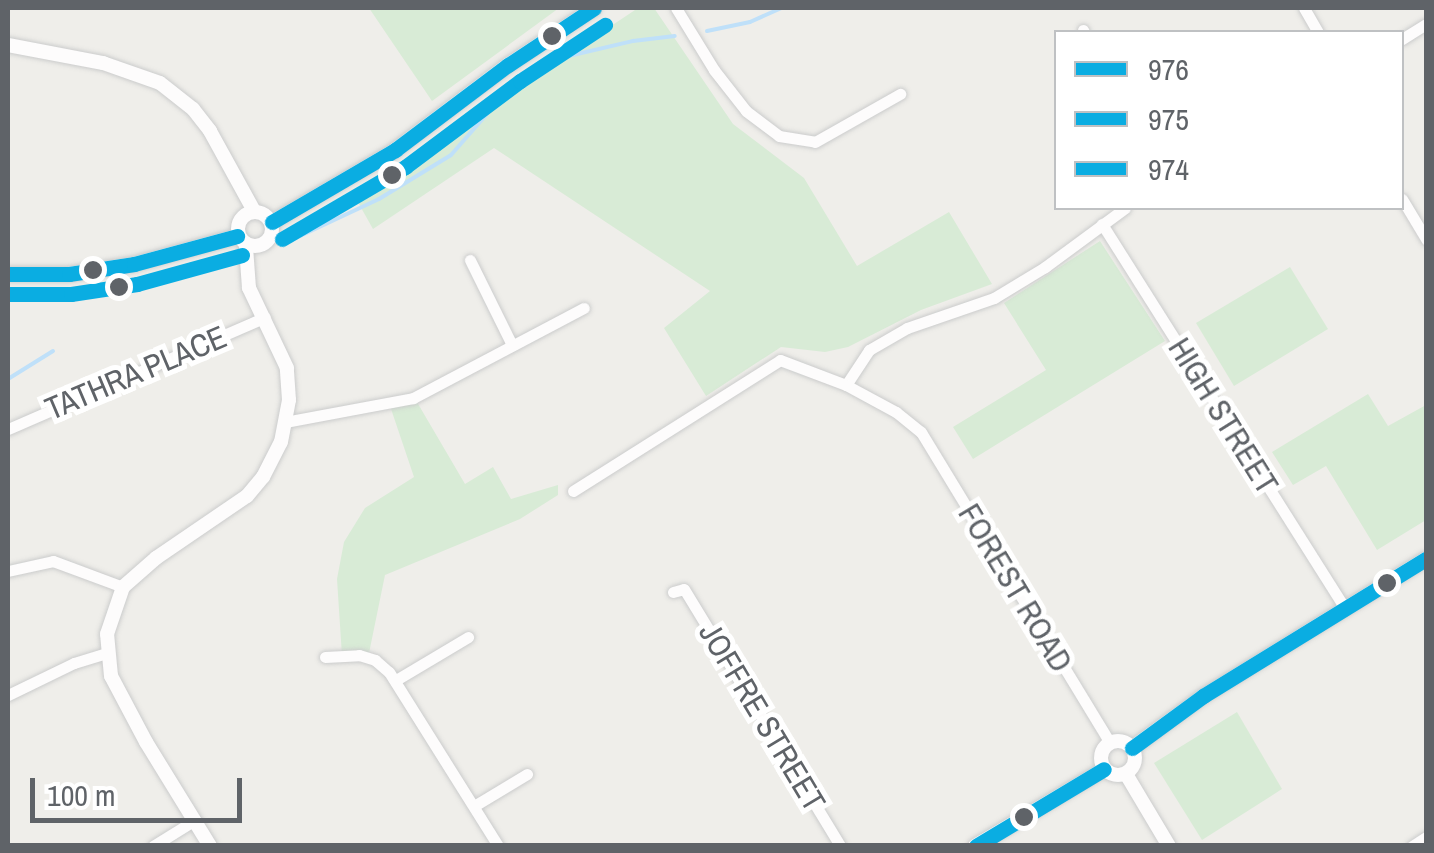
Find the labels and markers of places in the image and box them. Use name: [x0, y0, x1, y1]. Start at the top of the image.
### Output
unlabelled marker: [542, 26, 562, 46]
unlabelled marker: [382, 165, 402, 185]
unlabelled marker: [83, 260, 103, 280]
unlabelled marker: [109, 277, 129, 297]
unlabelled marker: [1377, 573, 1397, 593]
unlabelled marker: [1014, 807, 1034, 827]

